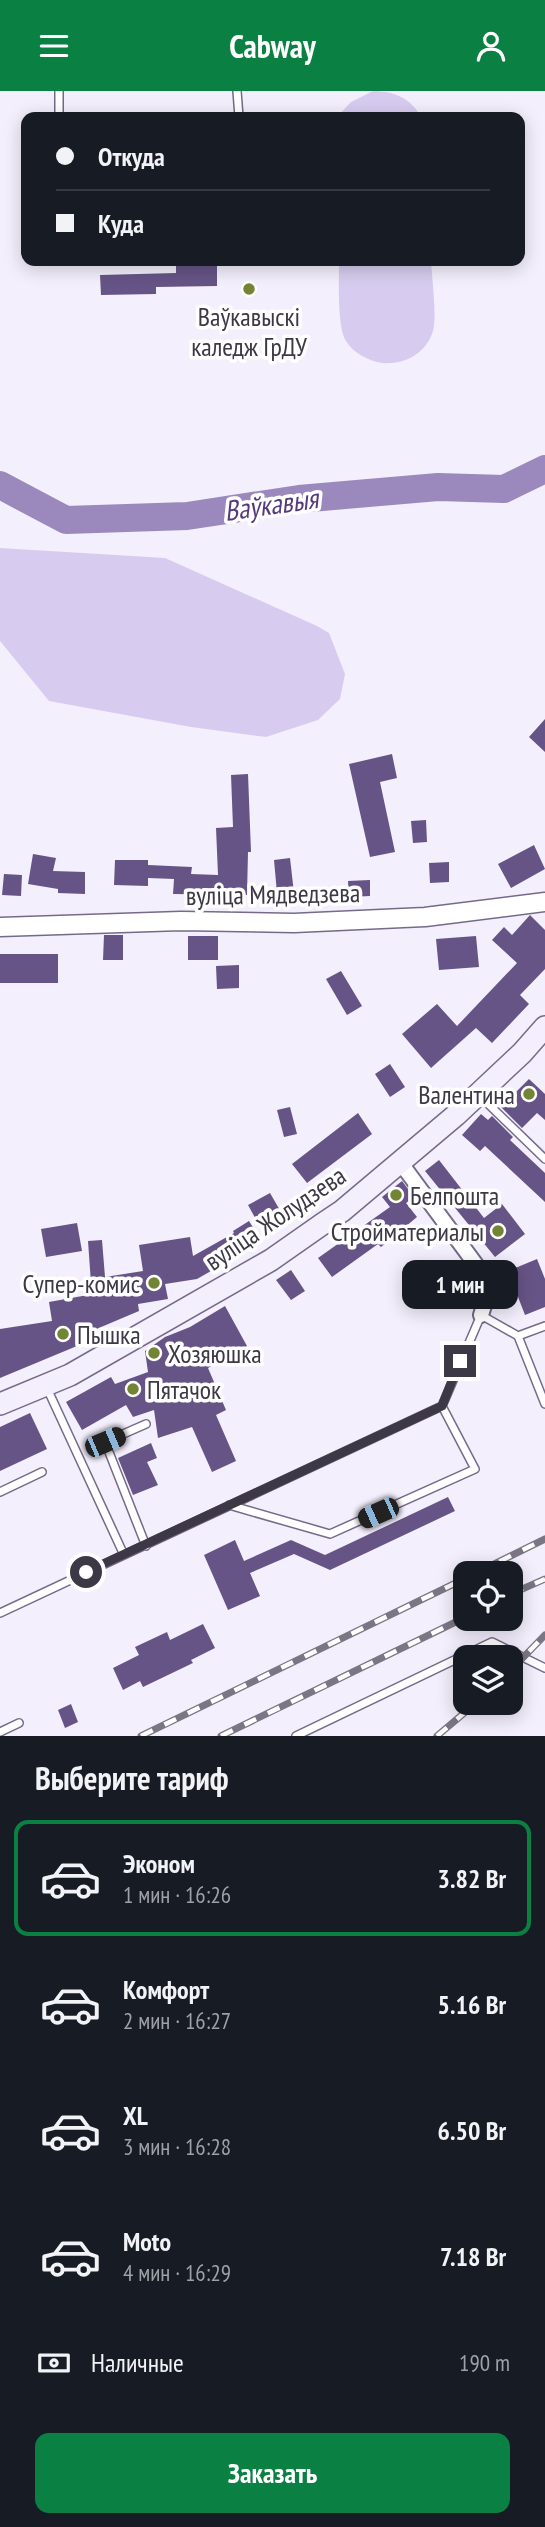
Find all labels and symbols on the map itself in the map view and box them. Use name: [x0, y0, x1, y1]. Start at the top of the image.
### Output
marker: Ваўкавыскі каледж ГрДУ: [241, 281, 257, 297]
place label: Ваўкавыскі каледж ГрДУ: [191, 300, 307, 363]
water label: Ваўкавыя: [222, 479, 322, 529]
street label: вуліца Мядведзева: [185, 876, 361, 912]
place label: Валентина: [418, 1078, 515, 1111]
marker: Валентина: [521, 1086, 537, 1102]
street label: вуліца Жолудзева: [198, 1159, 352, 1277]
place label: Белпошта: [410, 1179, 499, 1212]
marker: Белпошта: [388, 1187, 404, 1203]
place label: Стройматериалы: [331, 1215, 484, 1248]
marker: Стройматериалы: [490, 1223, 506, 1239]
callout: 1 мин: [402, 1259, 518, 1309]
place label: Супер-комис: [22, 1267, 140, 1300]
marker: Супер-комис: [146, 1275, 162, 1291]
place label: Пышка: [77, 1318, 141, 1351]
marker: Пышка: [55, 1326, 71, 1342]
place label: Хозяюшка: [168, 1337, 262, 1370]
marker: Хозяюшка: [146, 1345, 162, 1361]
route end: [444, 1345, 476, 1377]
place label: Пятачок: [147, 1373, 221, 1406]
marker: Пятачок: [125, 1381, 141, 1397]
car: [82, 1424, 129, 1460]
car: [355, 1495, 402, 1531]
route start: [70, 1556, 102, 1588]

